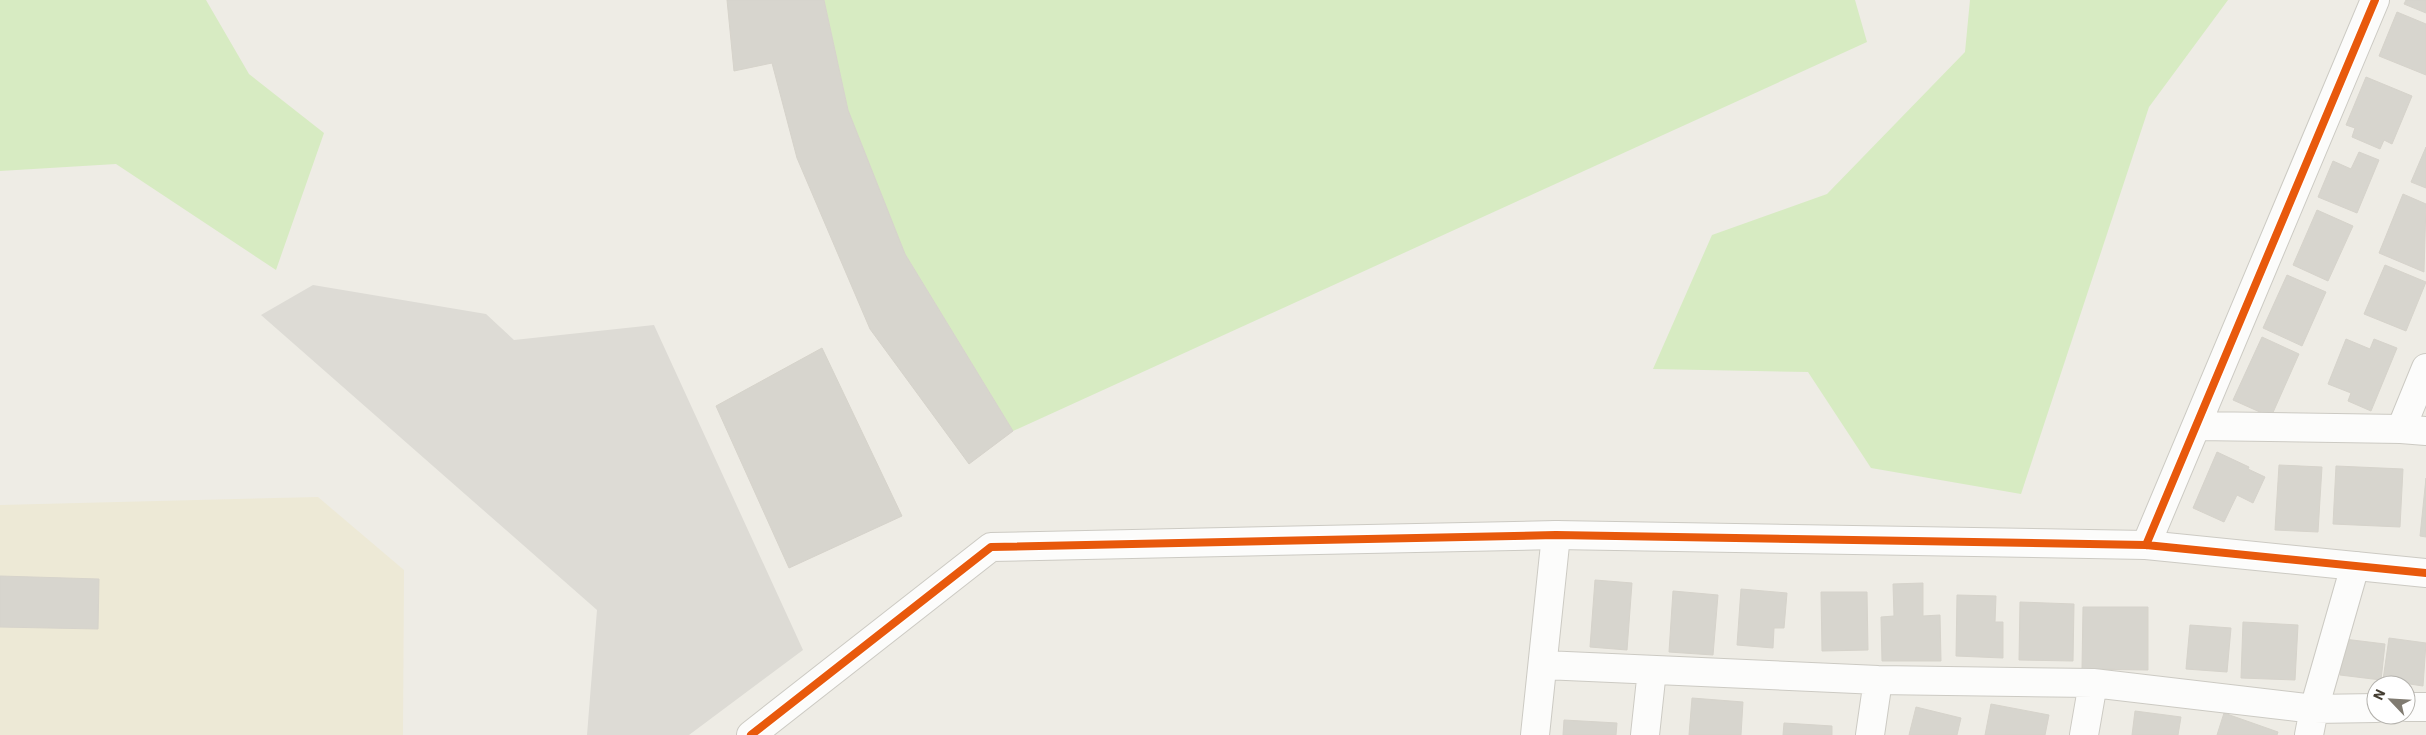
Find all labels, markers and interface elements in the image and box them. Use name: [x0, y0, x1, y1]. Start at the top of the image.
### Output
north arrow: [2366, 675, 2416, 725]
text: N: [2369, 686, 2390, 703]

